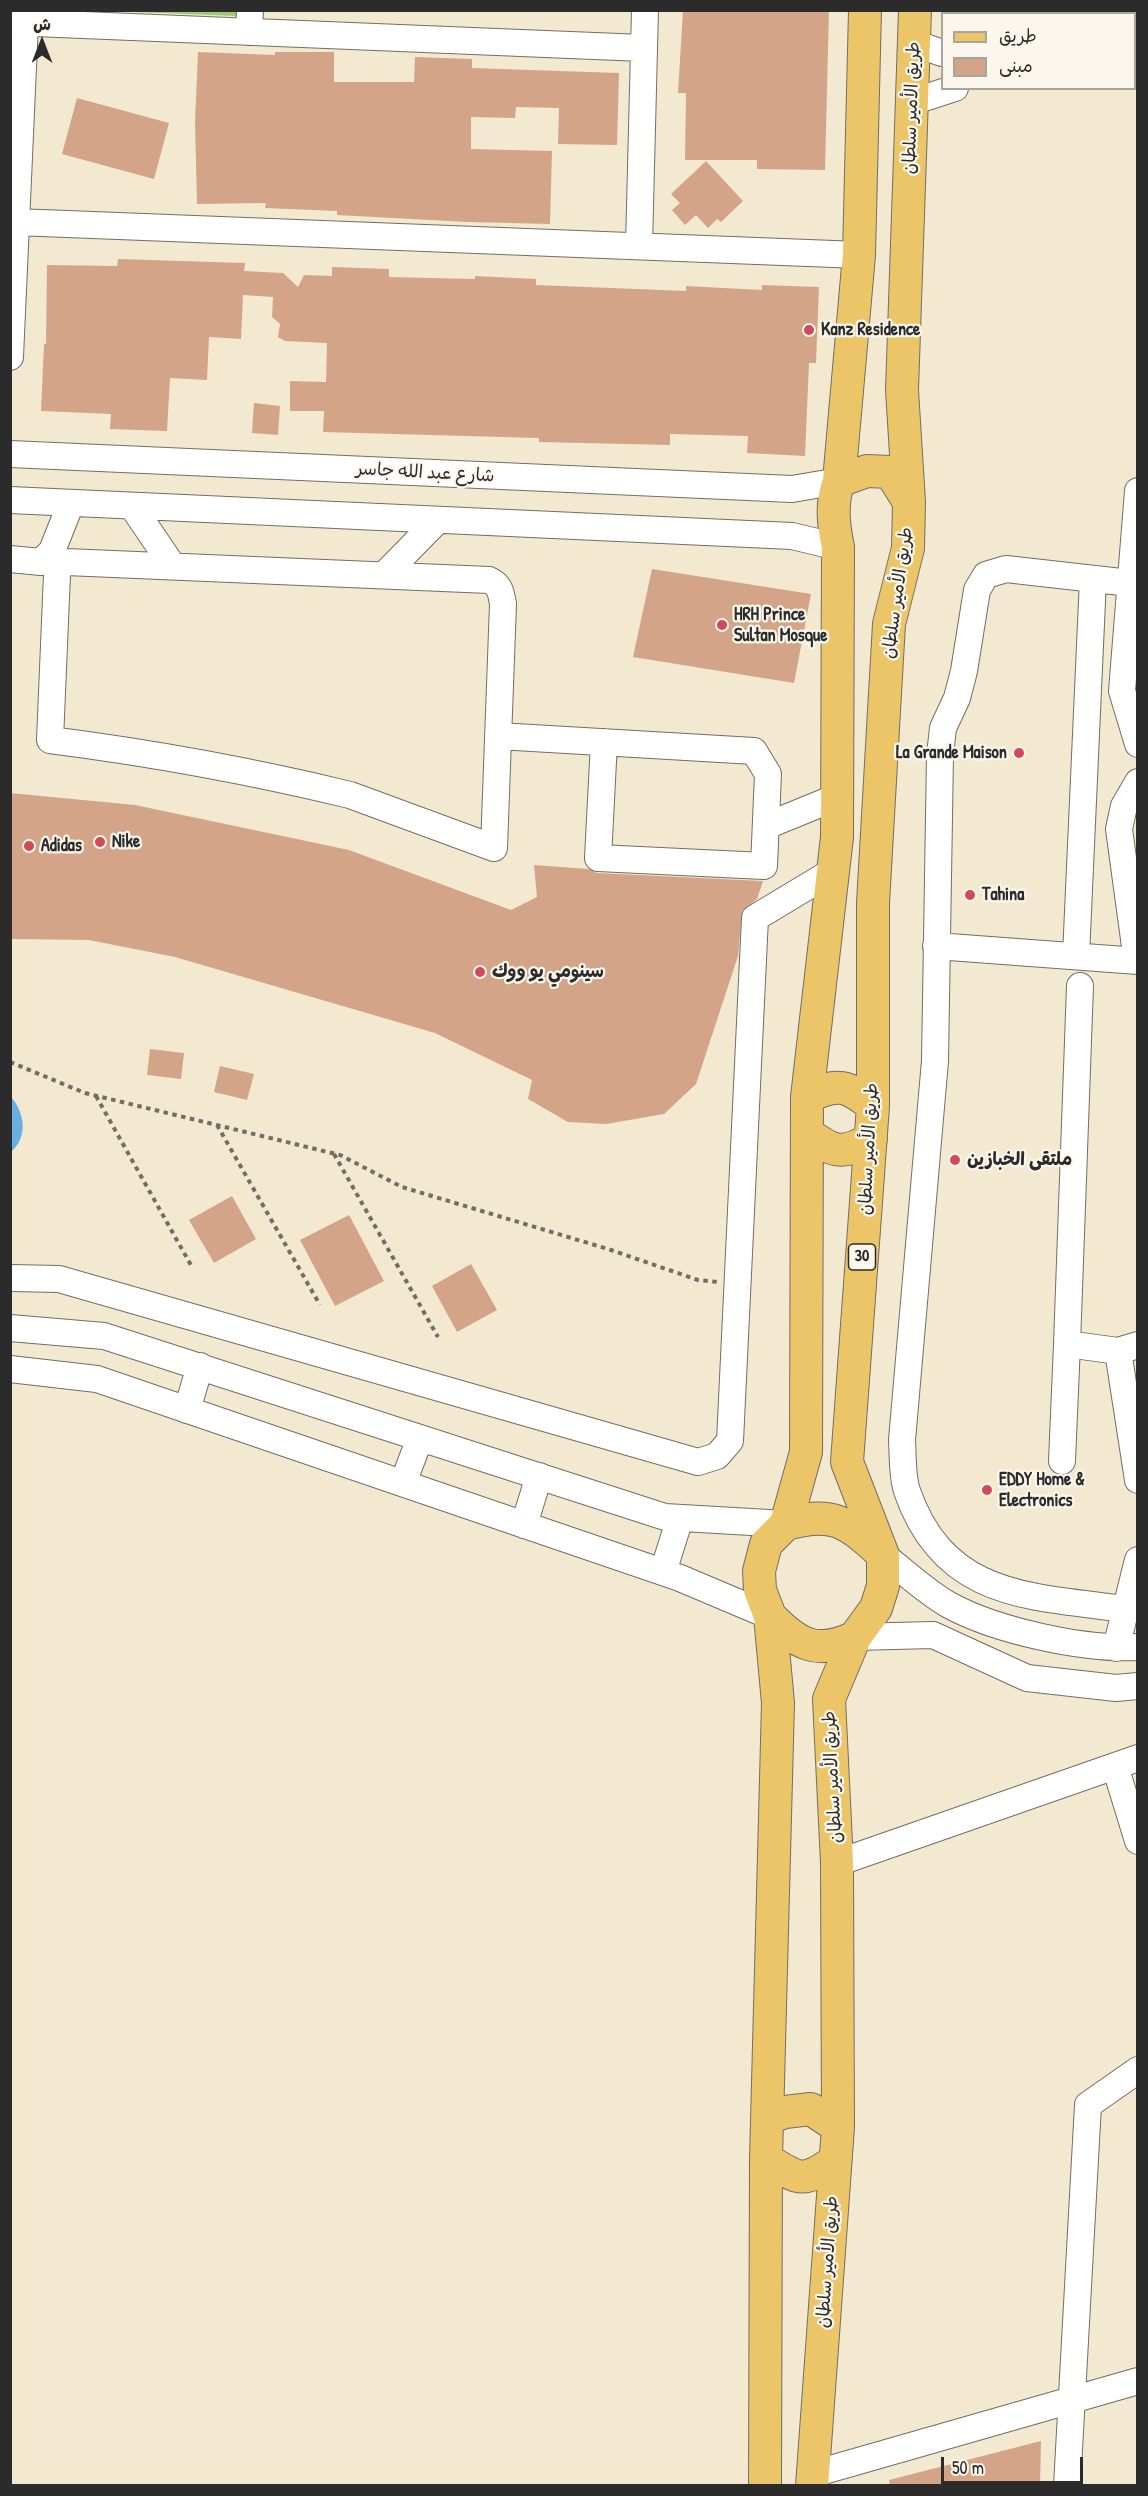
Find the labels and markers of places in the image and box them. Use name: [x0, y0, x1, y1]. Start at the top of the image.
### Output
place label: Kanz Residence: [821, 319, 920, 341]
marker: Kanz Residence: [802, 323, 816, 337]
place label: HRH Prince Sultan Mosque: [734, 604, 827, 646]
marker: HRH Prince Sultan Mosque: [715, 618, 729, 632]
place label: La Grande Maison: [896, 742, 1007, 764]
marker: La Grande Maison: [1012, 746, 1026, 760]
place label: Nike: [112, 831, 140, 853]
place label: Adidas: [41, 835, 82, 857]
marker: Nike: [93, 835, 107, 849]
marker: Adidas: [22, 839, 36, 853]
place label: Tahina: [982, 884, 1024, 906]
marker: Tahina: [963, 888, 977, 902]
place label: سينومي يو ووك: [492, 961, 604, 983]
marker: سينومي يو ووك: [473, 965, 487, 979]
place label: ملتقى الخبازين: [967, 1149, 1072, 1171]
marker: ملتقى الخبازين: [948, 1153, 962, 1167]
place label: EDDY Home & Electronics: [999, 1469, 1085, 1512]
marker: EDDY Home & Electronics: [980, 1483, 994, 1497]

